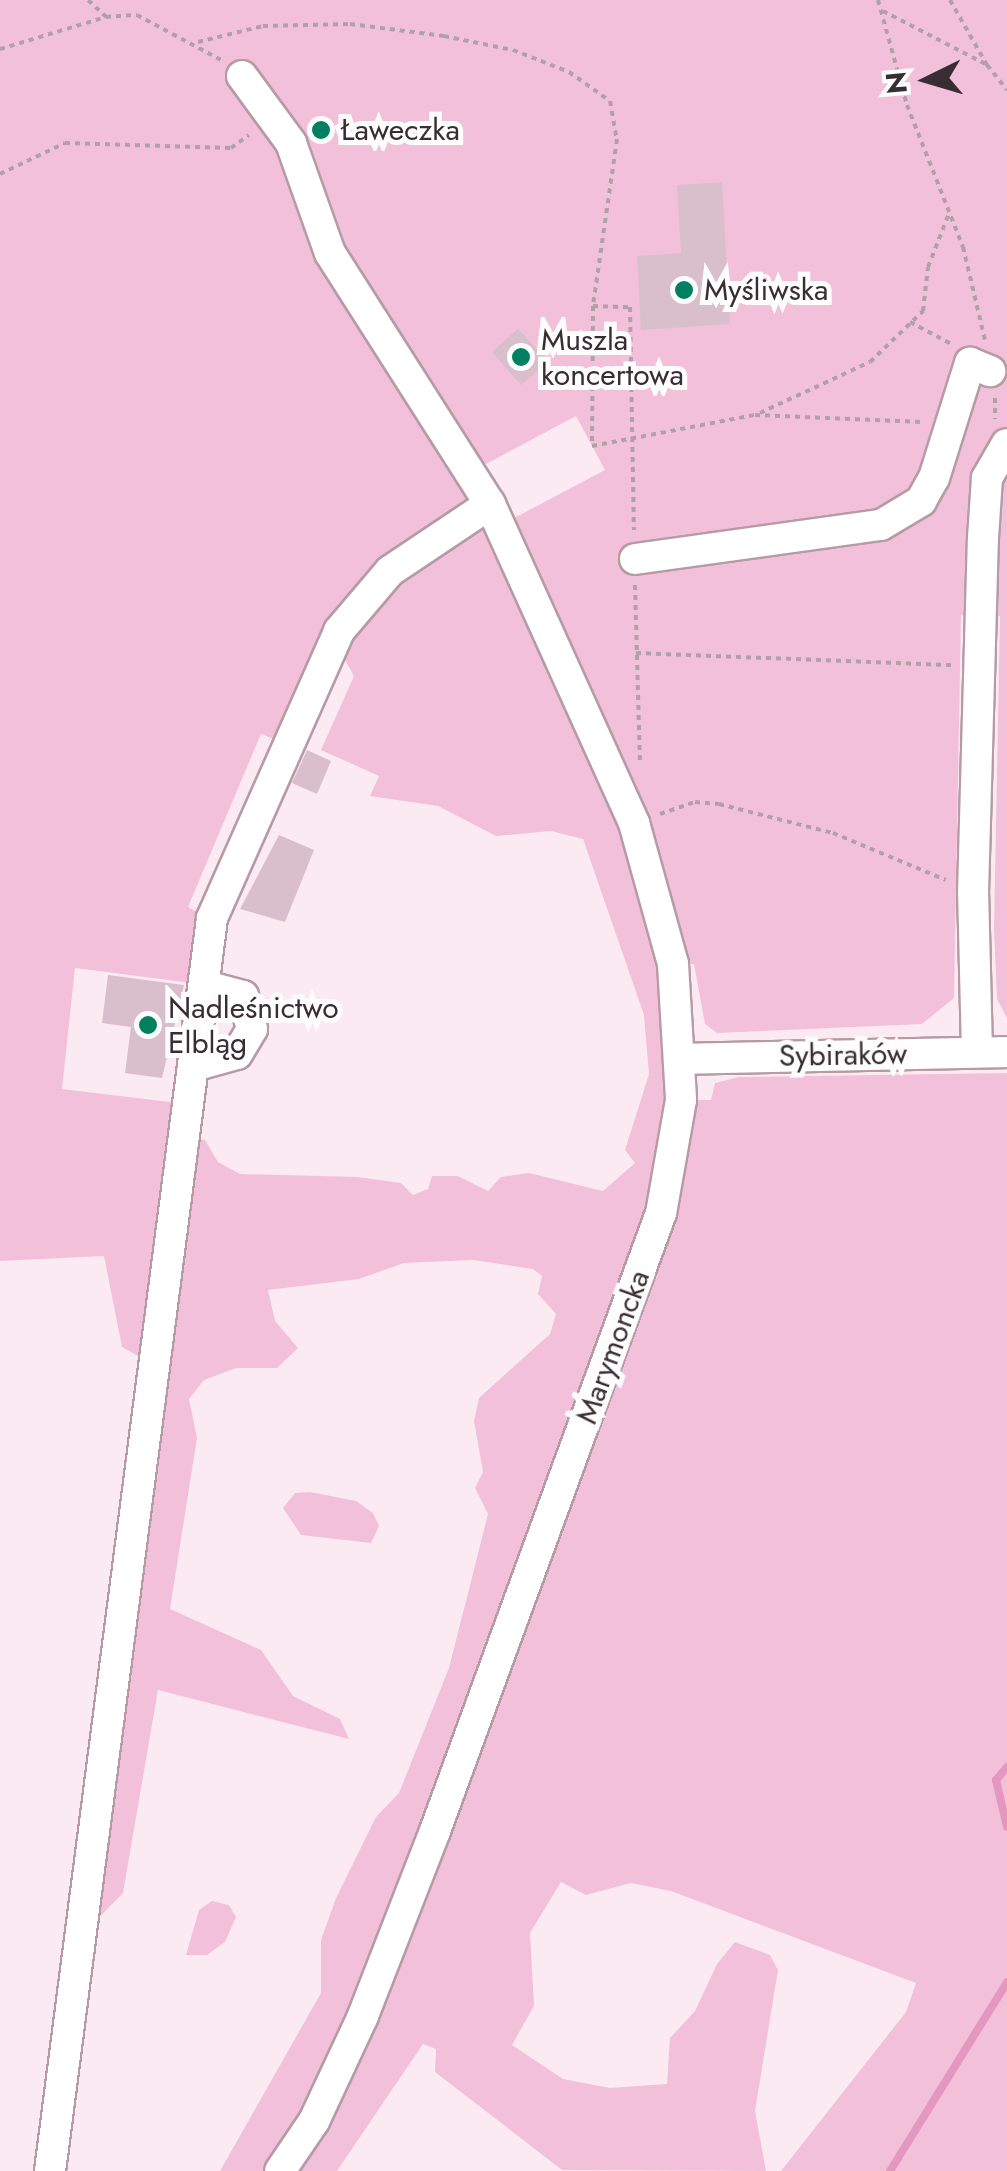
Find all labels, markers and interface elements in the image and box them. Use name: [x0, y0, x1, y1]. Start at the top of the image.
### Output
north arrow: [877, 30, 977, 130]
text: N: [875, 70, 918, 96]
place label: Ławeczka: [341, 112, 460, 148]
marker: Ławeczka: [310, 119, 332, 141]
place label: Myśliwska: [704, 272, 828, 308]
marker: Myśliwska: [673, 279, 695, 301]
place label: Muszla koncertowa: [541, 322, 684, 392]
marker: Muszla koncertowa: [510, 346, 532, 368]
place label: Nadleśnictwo Elbląg: [168, 990, 339, 1060]
marker: Nadleśnictwo Elbląg: [137, 1014, 159, 1036]
street label: Sybiraków: [779, 1036, 907, 1074]
street label: Marymoncka: [569, 1265, 657, 1429]

